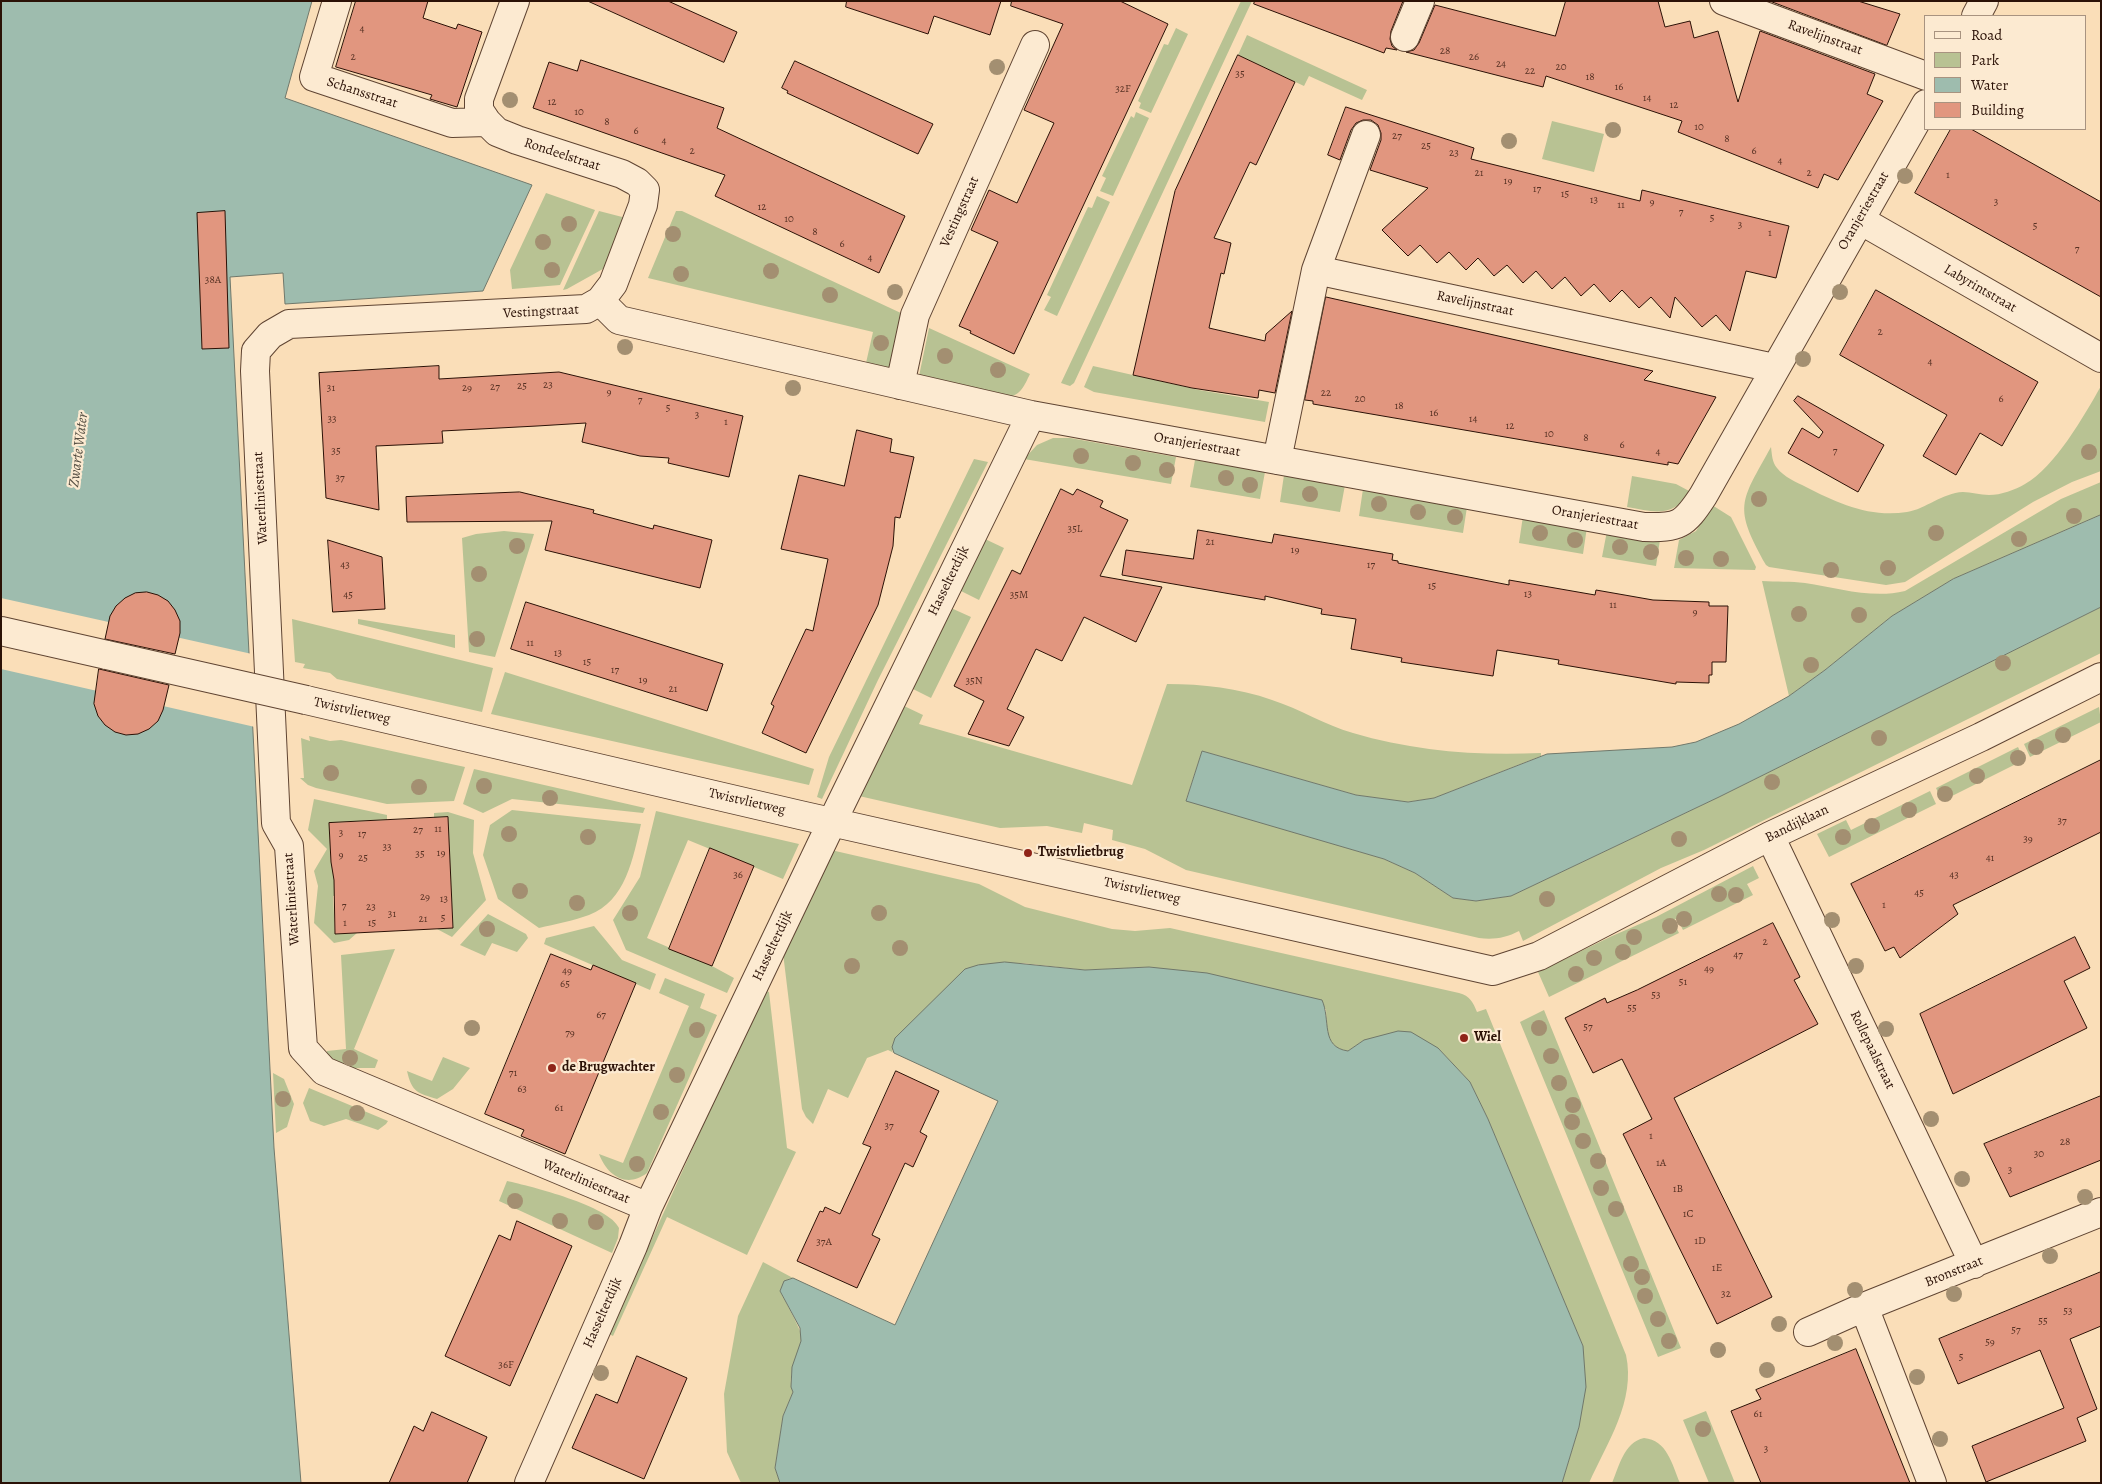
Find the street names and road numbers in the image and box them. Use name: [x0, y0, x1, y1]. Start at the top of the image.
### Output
street label: Ravelijnstraat: [1785, 17, 1865, 59]
street label: Schansstraat: [324, 74, 400, 112]
street label: Rondeelstraat: [522, 135, 602, 175]
street label: Oranjeriestraat: [1835, 169, 1893, 253]
street label: Vestingstraat: [937, 174, 983, 250]
street label: Labyrintstraat: [1941, 261, 2019, 317]
street label: Ravelijnstraat: [1435, 288, 1515, 320]
street label: Vestingstraat: [503, 302, 579, 322]
street label: Oranjeriestraat: [1152, 429, 1242, 461]
street label: Waterliniestraat: [250, 451, 272, 545]
street label: Oranjeriestraat: [1550, 502, 1640, 534]
street label: Hasselterdijk: [925, 543, 973, 619]
street label: Twistvlietweg: [312, 694, 392, 728]
street label: Twistvlietweg: [707, 785, 787, 819]
street label: Bandijklaan: [1762, 801, 1832, 847]
street label: Waterliniestraat: [280, 852, 304, 946]
street label: Twistvlietweg: [1102, 874, 1182, 908]
street label: Hasselterdijk: [749, 908, 797, 984]
street label: Rollepaalstraat: [1846, 1008, 1898, 1092]
street label: Waterliniestraat: [540, 1156, 632, 1208]
street label: Bronstraat: [1922, 1253, 1986, 1291]
street label: Hasselterdijk: [580, 1275, 626, 1351]

